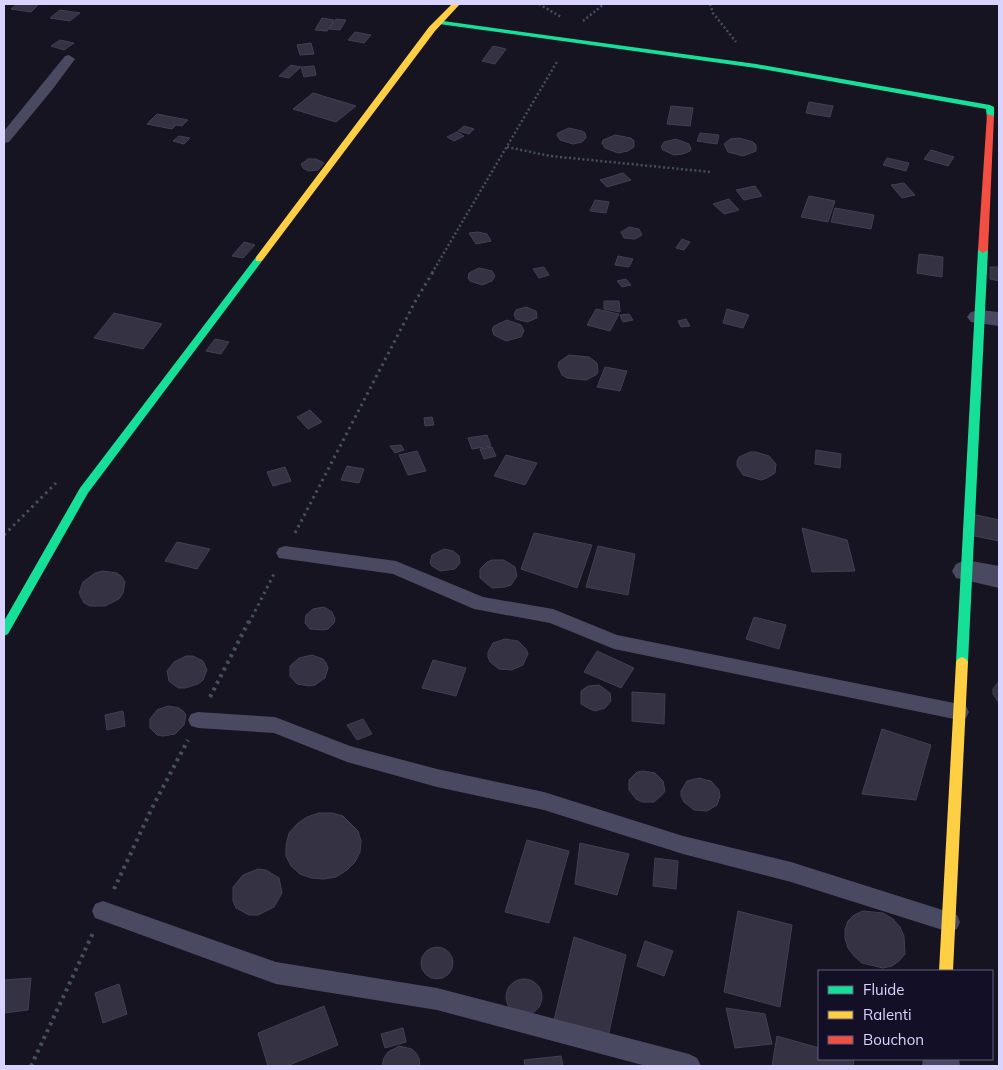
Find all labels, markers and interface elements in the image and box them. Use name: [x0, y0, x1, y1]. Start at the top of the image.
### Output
legend: [818, 970, 993, 1060]
text: Fluide: [863, 980, 904, 999]
text: Ralenti: [863, 1005, 912, 1024]
text: Bouchon: [863, 1030, 924, 1049]

